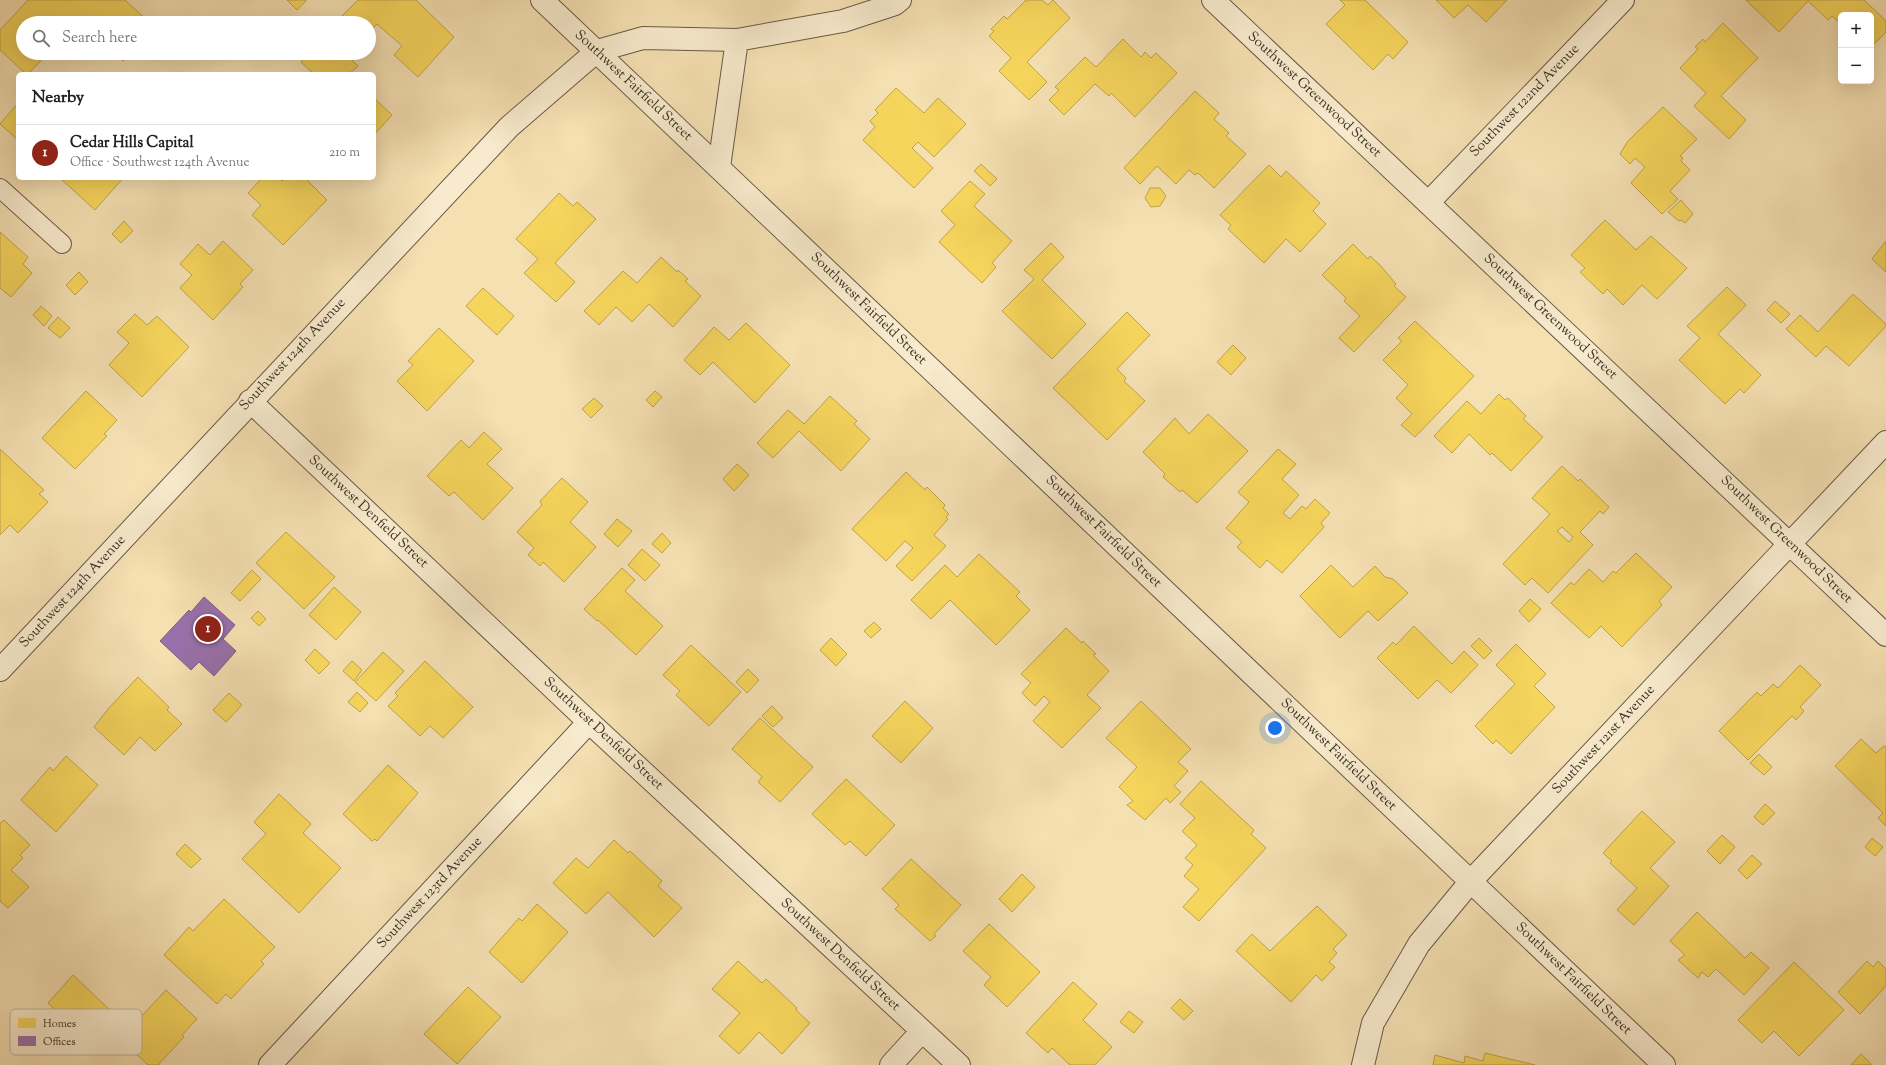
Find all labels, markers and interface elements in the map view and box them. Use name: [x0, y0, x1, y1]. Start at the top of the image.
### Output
map controls: [1838, 12, 1874, 84]
button: +: [1838, 12, 1874, 48]
search box: [16, 16, 376, 60]
street label: Southwest Fairfield Street: [570, 26, 697, 146]
icon: search: [30, 27, 52, 49]
street label: Southwest Greenwood Street: [1243, 27, 1386, 163]
text: Search here: [62, 28, 137, 49]
street label: Southwest 122nd Avenue: [1466, 40, 1584, 162]
button: −: [1838, 48, 1874, 84]
text: Nearby: [32, 86, 84, 110]
text: Cedar Hills Capital: [70, 133, 194, 154]
text: 1: [43, 144, 47, 162]
text: 210 m: [329, 144, 360, 162]
text: Office · Southwest 124th Avenue: [70, 154, 250, 172]
street label: Southwest Fairfield Street: [805, 248, 931, 370]
street label: Southwest Greenwood Street: [1479, 249, 1622, 385]
street label: Southwest 124th Avenue: [235, 294, 351, 416]
street label: Southwest Denfield Street: [304, 451, 433, 573]
street label: Southwest Fairfield Street: [1040, 471, 1166, 593]
street label: Southwest Greenwood Street: [1715, 471, 1857, 609]
street label: Southwest 124th Avenue: [15, 531, 131, 653]
pin: 1: [195, 614, 221, 644]
street label: Southwest Denfield Street: [539, 673, 668, 795]
street label: Southwest 121st Avenue: [1548, 681, 1660, 799]
street label: Southwest Fairfield Street: [1275, 694, 1401, 816]
your location: [1265, 718, 1285, 738]
street label: Southwest 123rd Avenue: [373, 833, 487, 953]
street label: Southwest Denfield Street: [776, 894, 905, 1016]
street label: Southwest Fairfield Street: [1510, 918, 1636, 1040]
legend: [10, 1009, 142, 1055]
text: Homes: [43, 1016, 76, 1032]
text: Offices: [43, 1034, 76, 1050]

